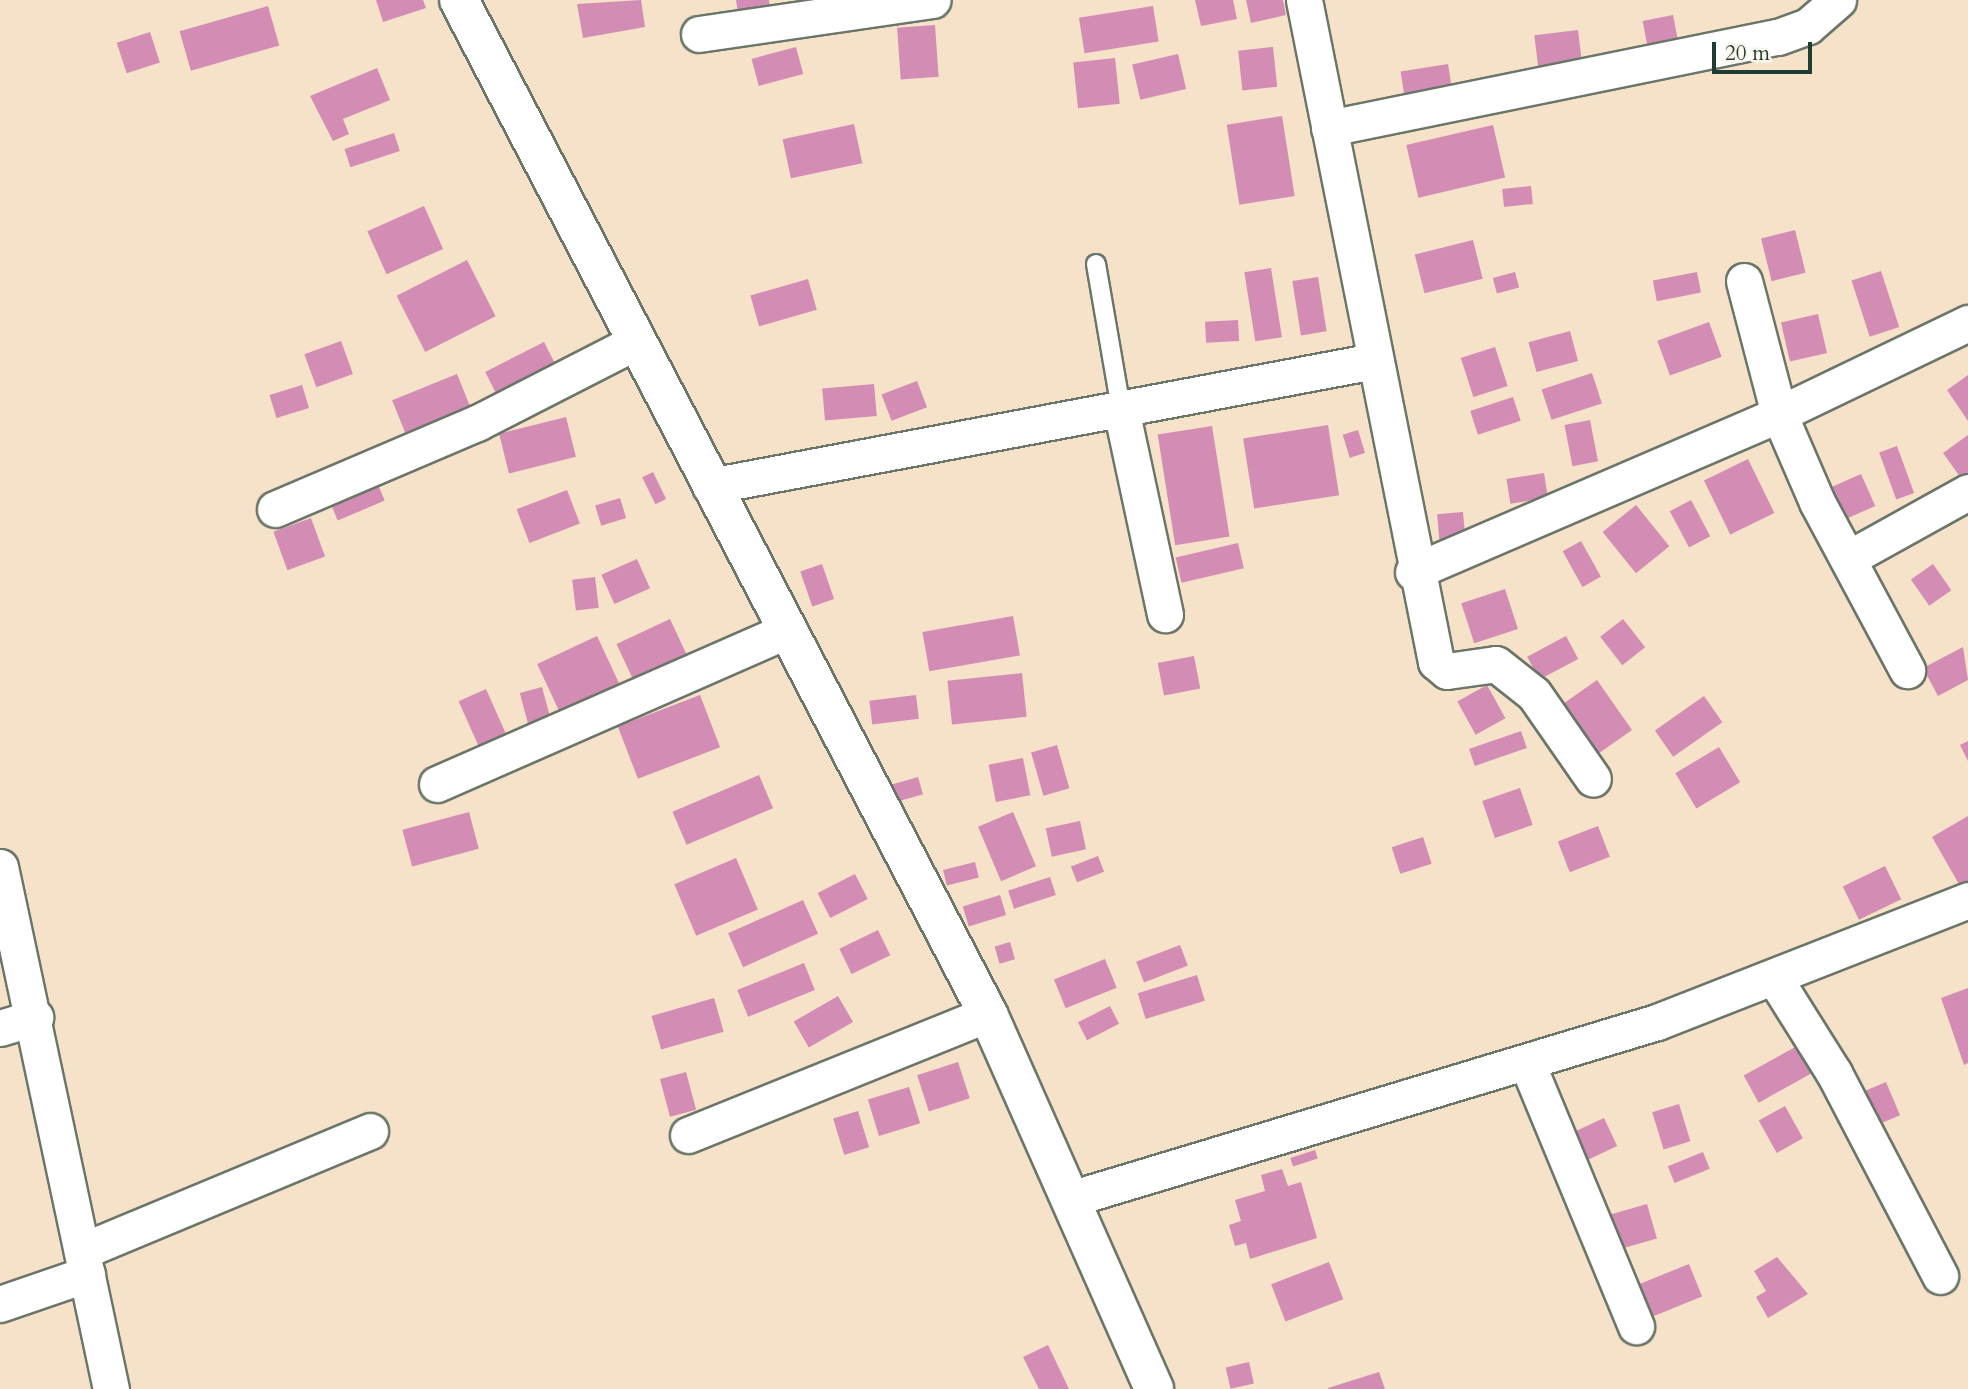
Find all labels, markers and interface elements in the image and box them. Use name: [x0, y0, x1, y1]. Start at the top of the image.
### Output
scale bar: [1716, 28, 1816, 72]
text: 20 m: [1725, 39, 1770, 68]

